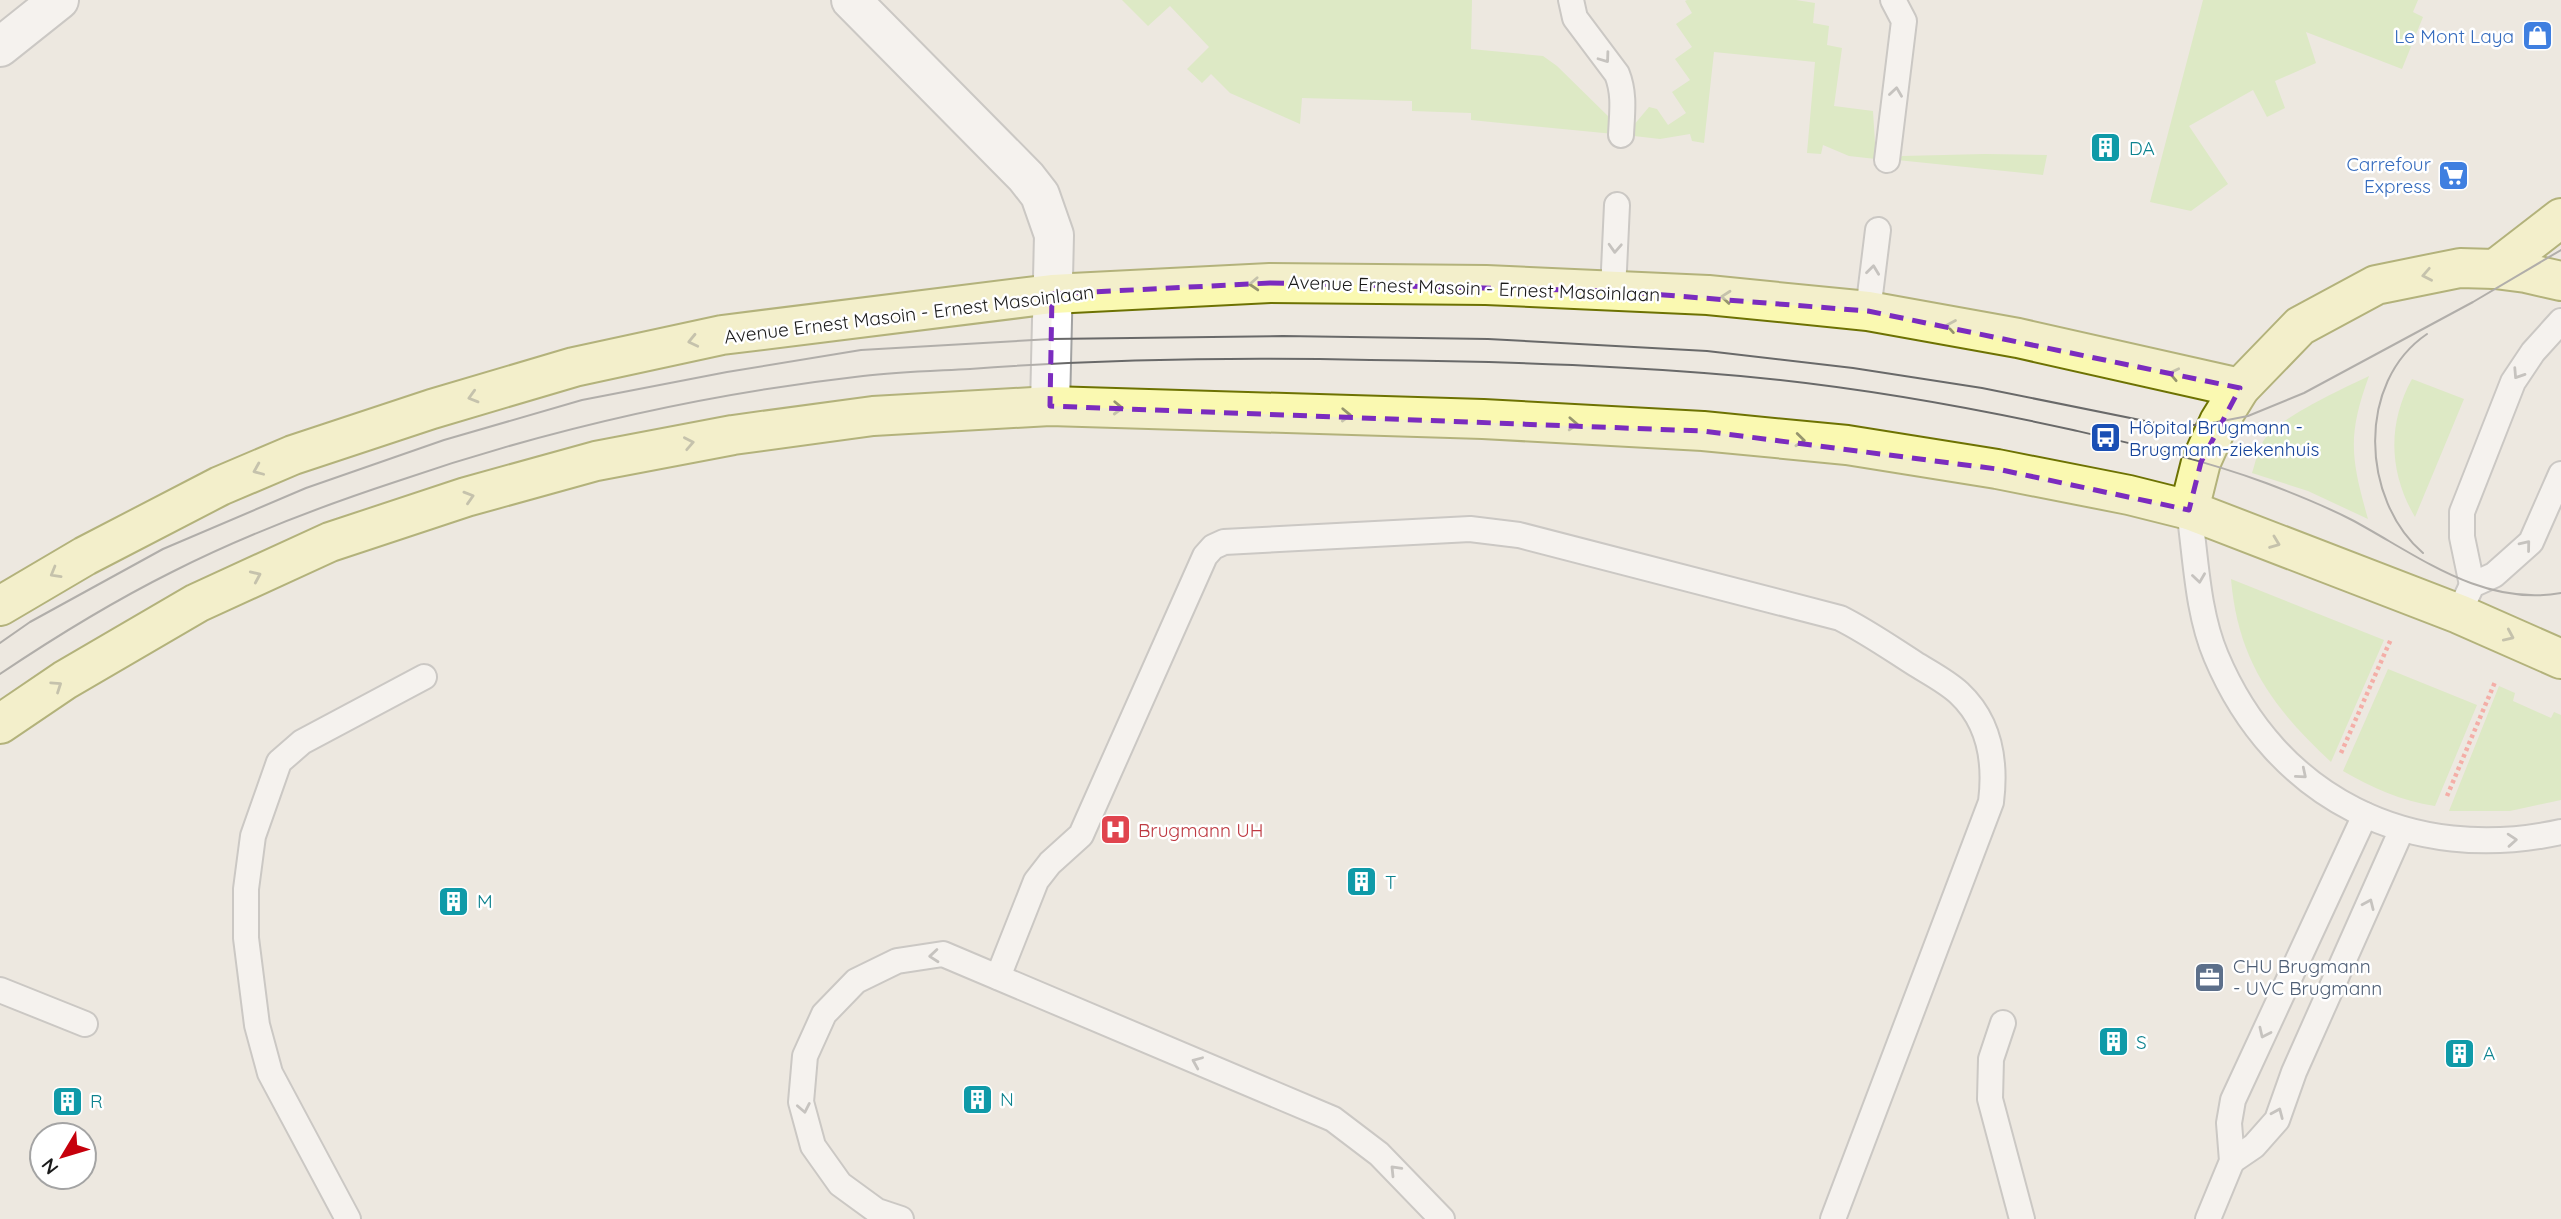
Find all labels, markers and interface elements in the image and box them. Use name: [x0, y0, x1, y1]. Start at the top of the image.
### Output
shop icon: Le Mont Laya: [2520, 19, 2554, 53]
place label: Le Mont Laya: [2394, 24, 2514, 48]
one-way arrow: [1596, 50, 1609, 63]
one-way arrow: [1888, 87, 1903, 98]
building icon: DA: [2089, 131, 2123, 165]
place label: DA: [2129, 136, 2155, 160]
place label: Carrefour Express: [2346, 152, 2432, 198]
supermarket icon: Carrefour Express: [2437, 158, 2471, 192]
one-way arrow: [1607, 243, 1622, 254]
one-way arrow: [1866, 264, 1881, 276]
one-way arrow: [2421, 267, 2433, 282]
street label: Avenue Ernest Masoin - Ernest Masoinlaan: [1287, 270, 1661, 306]
one-way arrow: [1248, 276, 1259, 291]
street label: Avenue Ernest Masoin - Ernest Masoinlaan: [723, 279, 1095, 349]
one-way arrow: [1720, 290, 1731, 305]
one-way arrow: [1945, 319, 1957, 334]
one-way arrow: [687, 333, 699, 347]
one-way arrow: [2514, 366, 2527, 379]
one-way arrow: [2168, 367, 2180, 382]
one-way arrow: [467, 389, 479, 404]
one-way arrow: [1113, 400, 1124, 416]
one-way arrow: [1340, 407, 1351, 422]
place label: Hôpital Brugmann - Brugmann-ziekenhuis: [2129, 415, 2319, 461]
one-way arrow: [1568, 416, 1579, 431]
bus stop icon: Hôpital Brugmann - Brugmann-ziekenhuis: [2089, 421, 2123, 455]
one-way arrow: [1794, 433, 1806, 448]
one-way arrow: [684, 436, 695, 451]
one-way arrow: [252, 462, 265, 476]
one-way arrow: [462, 490, 474, 505]
one-way arrow: [2269, 535, 2281, 549]
one-way arrow: [2518, 540, 2530, 553]
one-way arrow: [50, 565, 62, 578]
one-way arrow: [249, 570, 261, 584]
one-way arrow: [2191, 572, 2206, 584]
one-way arrow: [2502, 628, 2515, 642]
one-way arrow: [49, 681, 62, 694]
one-way arrow: [2294, 765, 2306, 778]
hospital icon: Brugmann UH: [1098, 813, 1132, 847]
place label: Brugmann UH: [1138, 818, 1263, 842]
one-way arrow: [2507, 833, 2518, 848]
building icon: T: [1345, 865, 1379, 899]
place label: T: [1385, 870, 1396, 894]
building icon: M: [437, 884, 471, 918]
place label: M: [477, 889, 493, 913]
one-way arrow: [2361, 899, 2375, 911]
one-way arrow: [928, 948, 939, 963]
place label: CHU Brugmann - UVC Brugmann: [2233, 954, 2382, 1000]
office icon: CHU Brugmann - UVC Brugmann: [2193, 960, 2227, 994]
building icon: S: [2096, 1025, 2130, 1059]
one-way arrow: [2258, 1026, 2272, 1038]
place label: S: [2136, 1030, 2147, 1054]
building icon: A: [2443, 1036, 2477, 1070]
place label: A: [2483, 1041, 2495, 1065]
one-way arrow: [1192, 1056, 1205, 1070]
building icon: N: [960, 1082, 994, 1116]
building icon: R: [50, 1084, 84, 1118]
place label: N: [1000, 1087, 1014, 1111]
place label: R: [90, 1089, 103, 1113]
one-way arrow: [796, 1102, 811, 1113]
one-way arrow: [2270, 1108, 2284, 1120]
north arrow: [28, 1121, 98, 1191]
text: N: [36, 1154, 63, 1179]
one-way arrow: [1390, 1165, 1403, 1178]

